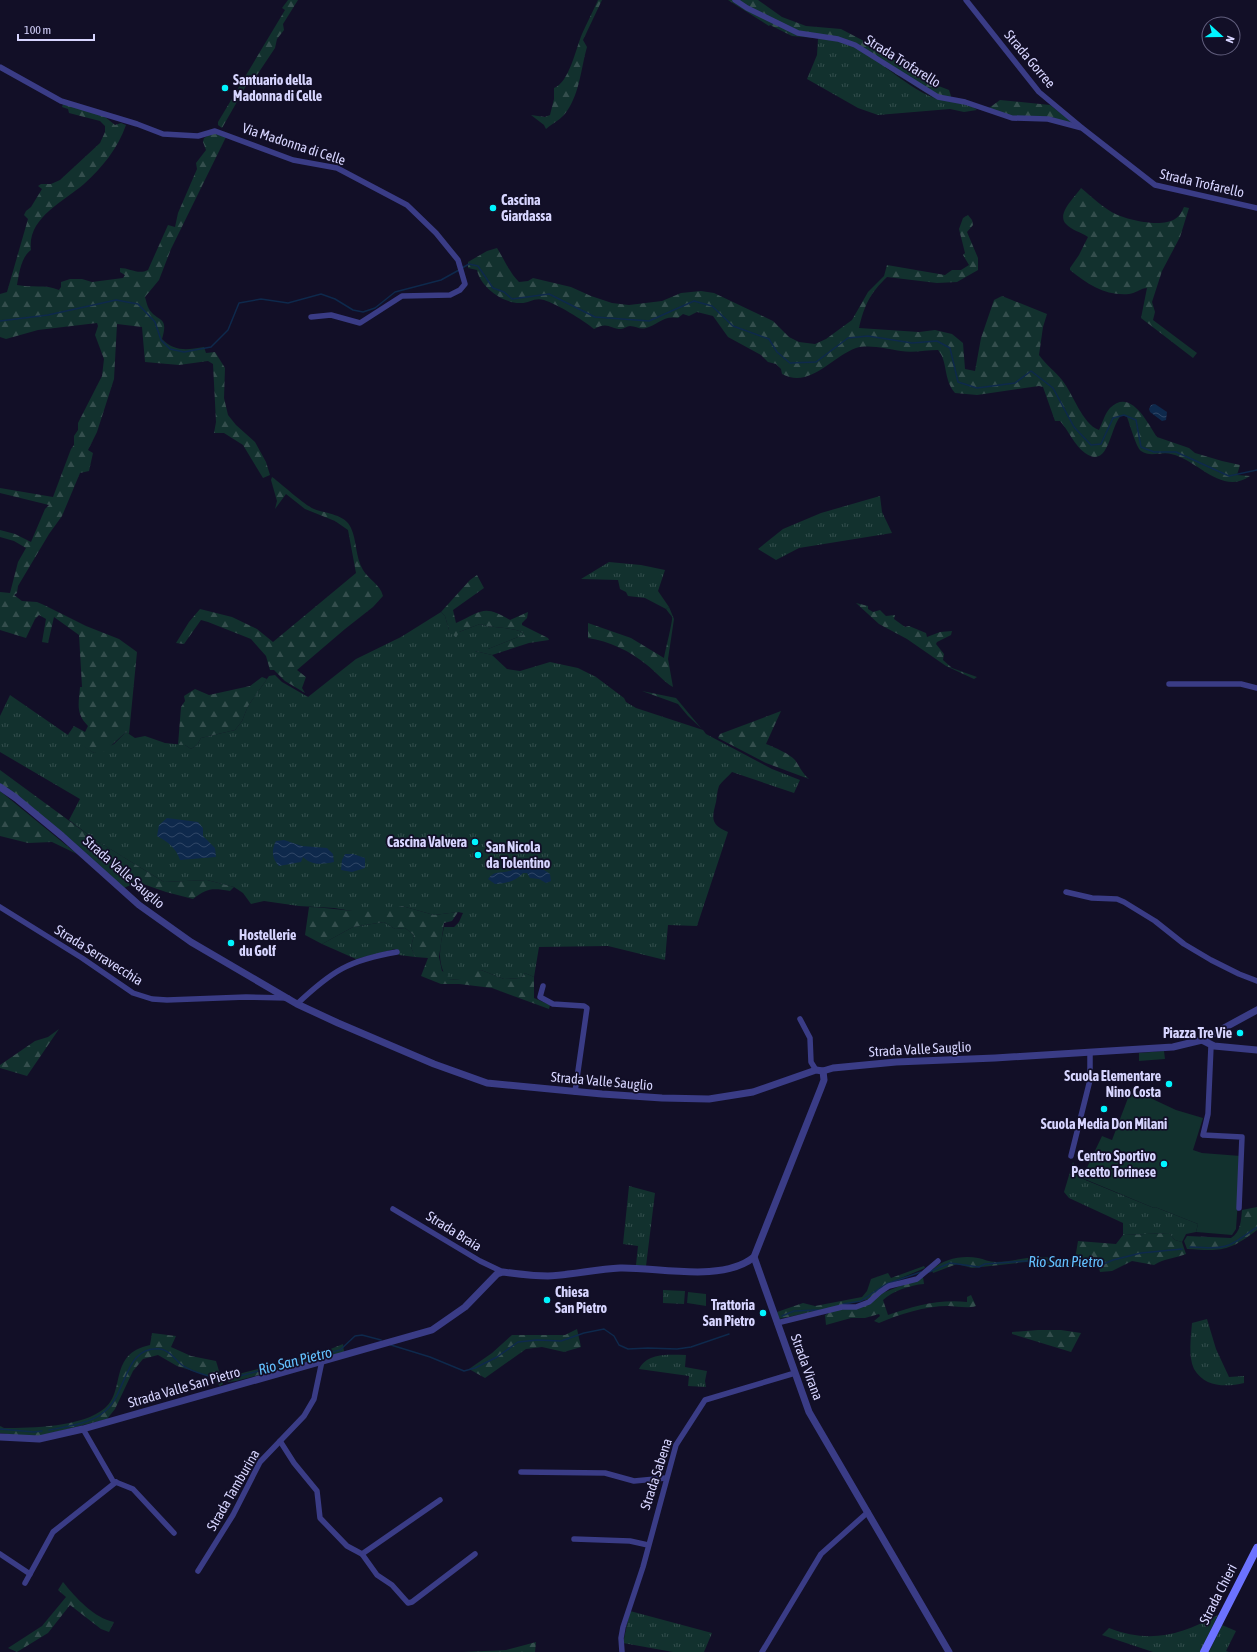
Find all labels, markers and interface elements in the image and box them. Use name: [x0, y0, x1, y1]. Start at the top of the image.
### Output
scale bar: [18, 16, 94, 42]
north arrow: [1201, 16, 1241, 56]
text: 100 m: [24, 23, 51, 37]
street label: Strada Gorree: [1001, 27, 1059, 91]
street label: Strada Trofarello: [862, 31, 944, 91]
text: N: [1224, 34, 1237, 45]
place label: Santuario della Madonna di Celle: [233, 72, 322, 104]
marker: Santuario della Madonna di Celle: [220, 83, 230, 93]
street label: Via Madonna di Celle: [240, 120, 348, 168]
street label: Strada Trofarello: [1158, 166, 1246, 200]
place label: Cascina Giardassa: [501, 192, 552, 224]
marker: Cascina Giardassa: [488, 203, 498, 213]
street label: Strada Valle Sauglio: [80, 832, 168, 912]
place label: Cascina Valvera: [387, 834, 467, 850]
marker: Cascina Valvera: [470, 837, 480, 847]
place label: San Nicola da Tolentino: [486, 839, 551, 871]
marker: San Nicola da Tolentino: [473, 850, 483, 860]
street label: Strada Serravecchia: [52, 921, 146, 989]
place label: Hostellerie du Golf: [239, 927, 296, 959]
marker: Hostellerie du Golf: [226, 938, 236, 948]
place label: Piazza Tre Vie: [1163, 1025, 1232, 1041]
marker: Piazza Tre Vie: [1235, 1028, 1245, 1038]
street label: Strada Valle Sauglio: [868, 1038, 972, 1060]
place label: Scuola Elementare Nino Costa: [1064, 1068, 1161, 1100]
street label: Strada Valle Sauglio: [550, 1069, 654, 1093]
marker: Scuola Elementare Nino Costa: [1164, 1079, 1174, 1089]
marker: Scuola Media Don Milani: [1099, 1104, 1109, 1114]
place label: Scuola Media Don Milani: [1041, 1116, 1167, 1132]
place label: Centro Sportivo Pecetto Torinese: [1071, 1148, 1156, 1180]
marker: Centro Sportivo Pecetto Torinese: [1159, 1159, 1169, 1169]
street label: Strada Braia: [423, 1208, 485, 1254]
water label: Rio San Pietro: [1028, 1253, 1104, 1270]
place label: Chiesa San Pietro: [555, 1284, 608, 1316]
marker: Chiesa San Pietro: [542, 1295, 552, 1305]
place label: Trattoria San Pietro: [703, 1297, 755, 1329]
marker: Trattoria San Pietro: [758, 1308, 768, 1318]
street label: Strada Virana: [788, 1332, 826, 1402]
water label: Rio San Pietro: [256, 1343, 333, 1378]
street label: Strada Valle San Pietro: [126, 1363, 242, 1411]
street label: Strada Sabena: [637, 1436, 675, 1512]
street label: Strada Tamburina: [203, 1447, 263, 1533]
street label: Strada Chieri: [1196, 1561, 1240, 1627]

